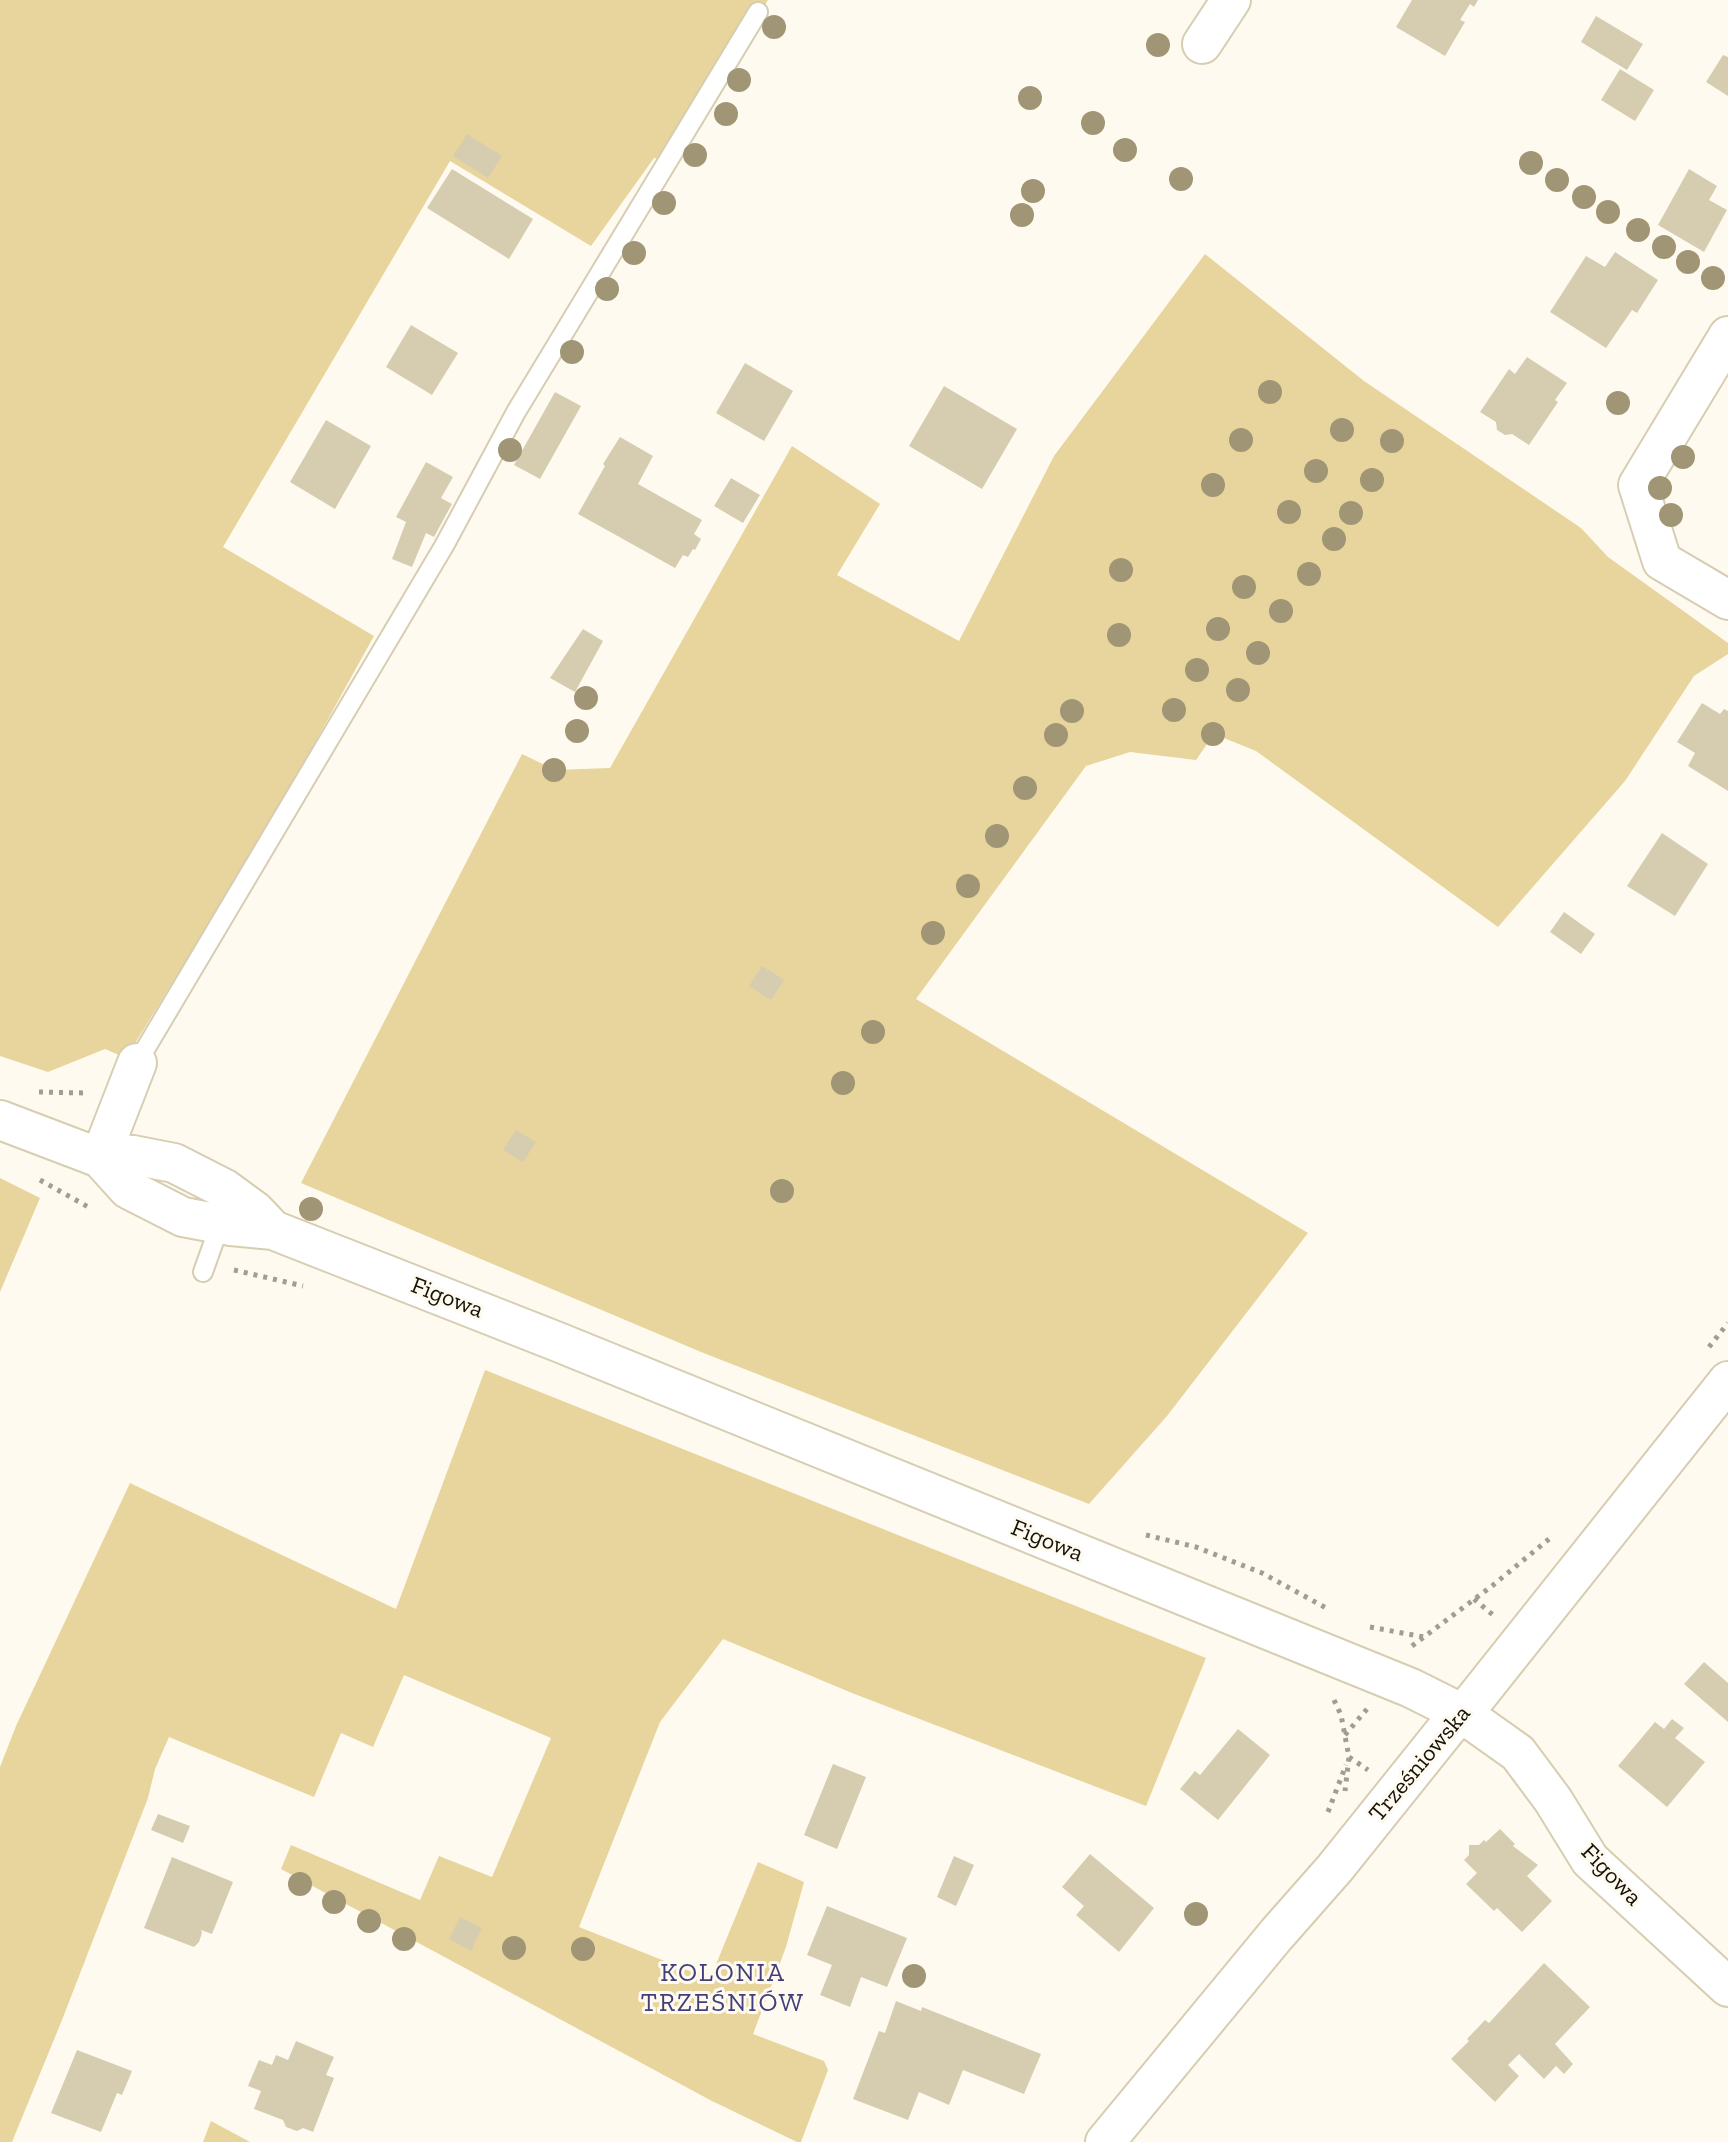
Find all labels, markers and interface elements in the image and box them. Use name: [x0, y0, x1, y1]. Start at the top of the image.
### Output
street label: Figowa: [407, 1271, 487, 1325]
street label: Figowa: [1007, 1514, 1087, 1568]
street label: Trześniowska: [1363, 1700, 1477, 1828]
street label: Figowa: [1574, 1838, 1648, 1912]
district label: KOLONIA TRZEŚNIÓW: [641, 1958, 805, 2020]

